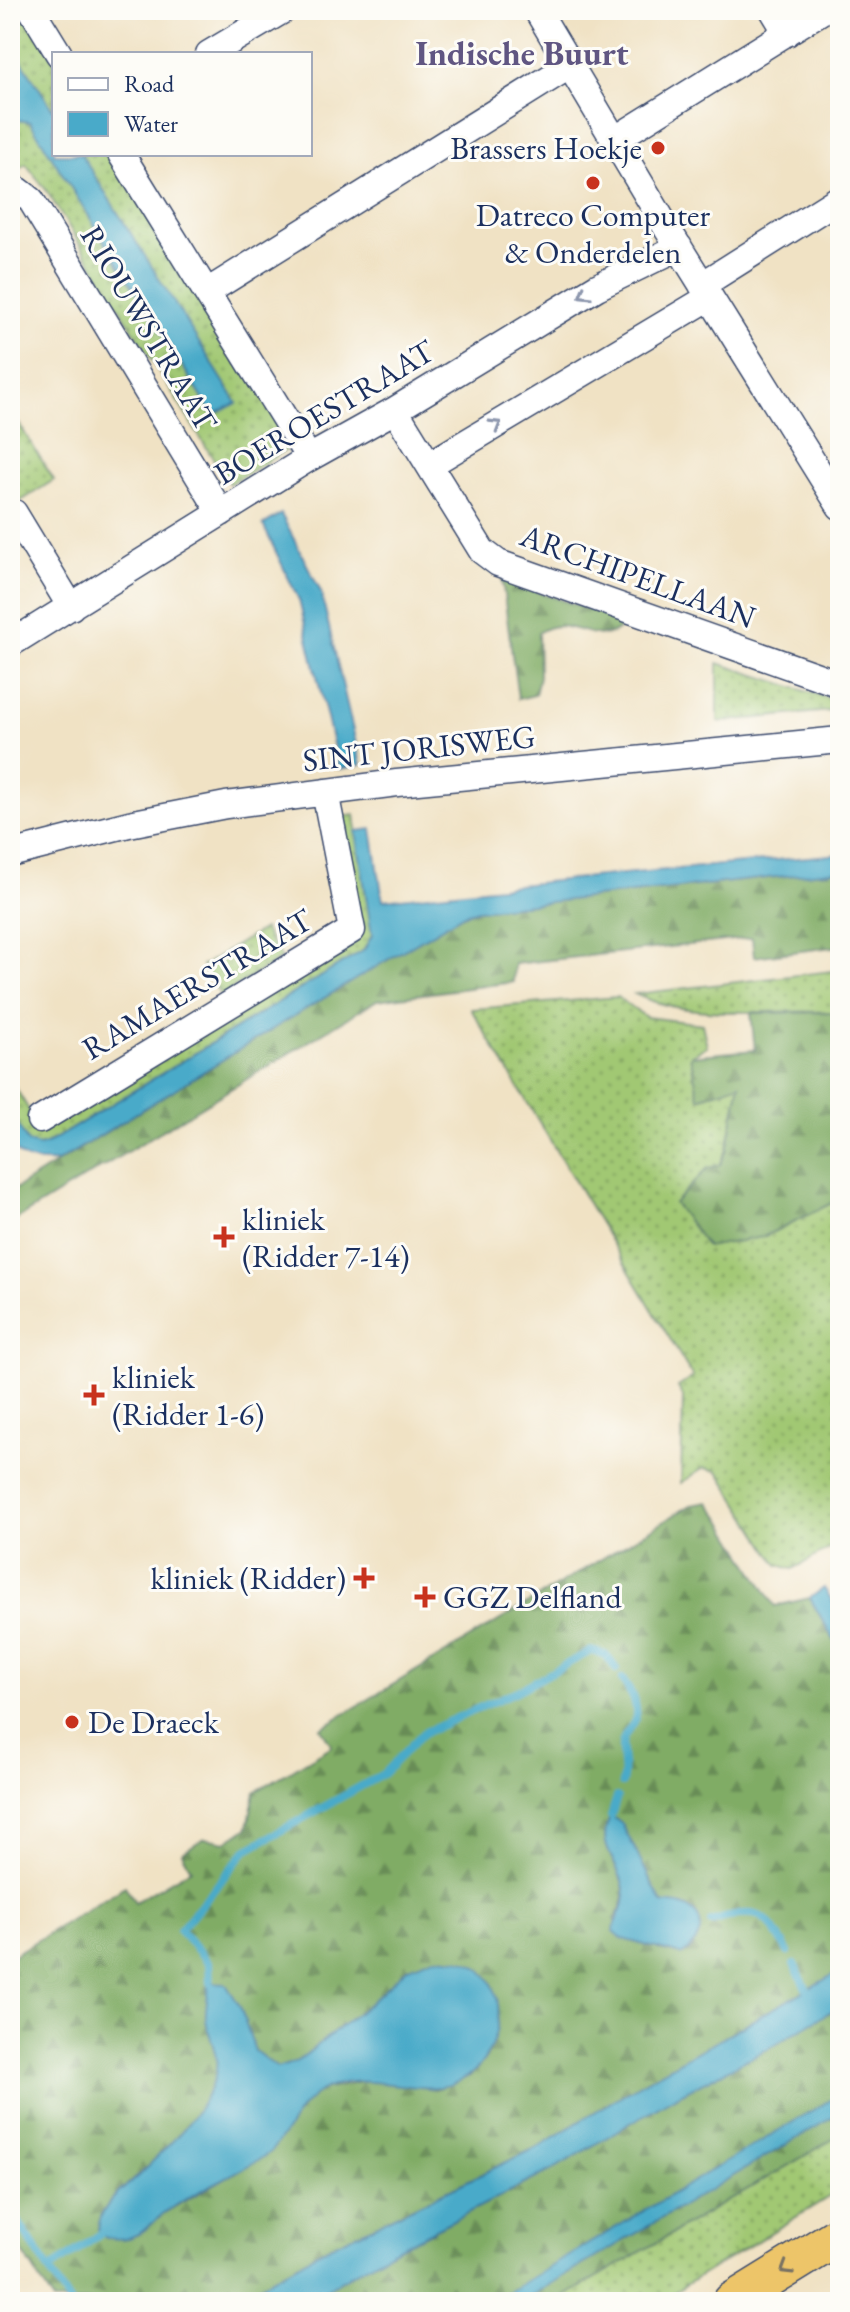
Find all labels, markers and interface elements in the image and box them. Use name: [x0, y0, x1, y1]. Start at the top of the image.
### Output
district label: Indische Buurt: [415, 31, 629, 75]
legend: [52, 52, 312, 156]
text: Road: [124, 68, 175, 99]
text: Water: [124, 108, 178, 139]
place label: Brassers Hoekje: [450, 127, 642, 169]
marker: Brassers Hoekje: [649, 139, 667, 157]
marker: Datreco Computer & Onderdelen: [584, 174, 602, 192]
place label: Datreco Computer & Onderdelen: [476, 194, 711, 273]
street label: RIOUWSTRAAT: [71, 217, 227, 439]
one-way arrow: [578, 285, 593, 300]
street label: BOEROESTRAAT: [206, 329, 442, 494]
one-way arrow: [487, 420, 502, 435]
street label: ARCHIPELLAAN: [514, 514, 762, 638]
street label: SINT JORISWEG: [301, 715, 537, 781]
street label: RAMAERSTRAAT: [74, 898, 320, 1069]
place label: kliniek (Ridder 7-14): [242, 1198, 410, 1277]
marker: kliniek (Ridder 7-14): [213, 1226, 235, 1248]
place label: kliniek (Ridder 1-6): [112, 1356, 264, 1435]
marker: kliniek (Ridder 1-6): [83, 1384, 105, 1406]
place label: kliniek (Ridder): [150, 1557, 346, 1599]
marker: kliniek (Ridder): [353, 1567, 375, 1589]
place label: GGZ Delfland: [443, 1576, 622, 1618]
marker: GGZ Delfland: [414, 1586, 436, 1608]
place label: De Draeck: [88, 1701, 220, 1743]
marker: De Draeck: [63, 1713, 81, 1731]
one-way arrow: [780, 2259, 795, 2274]

